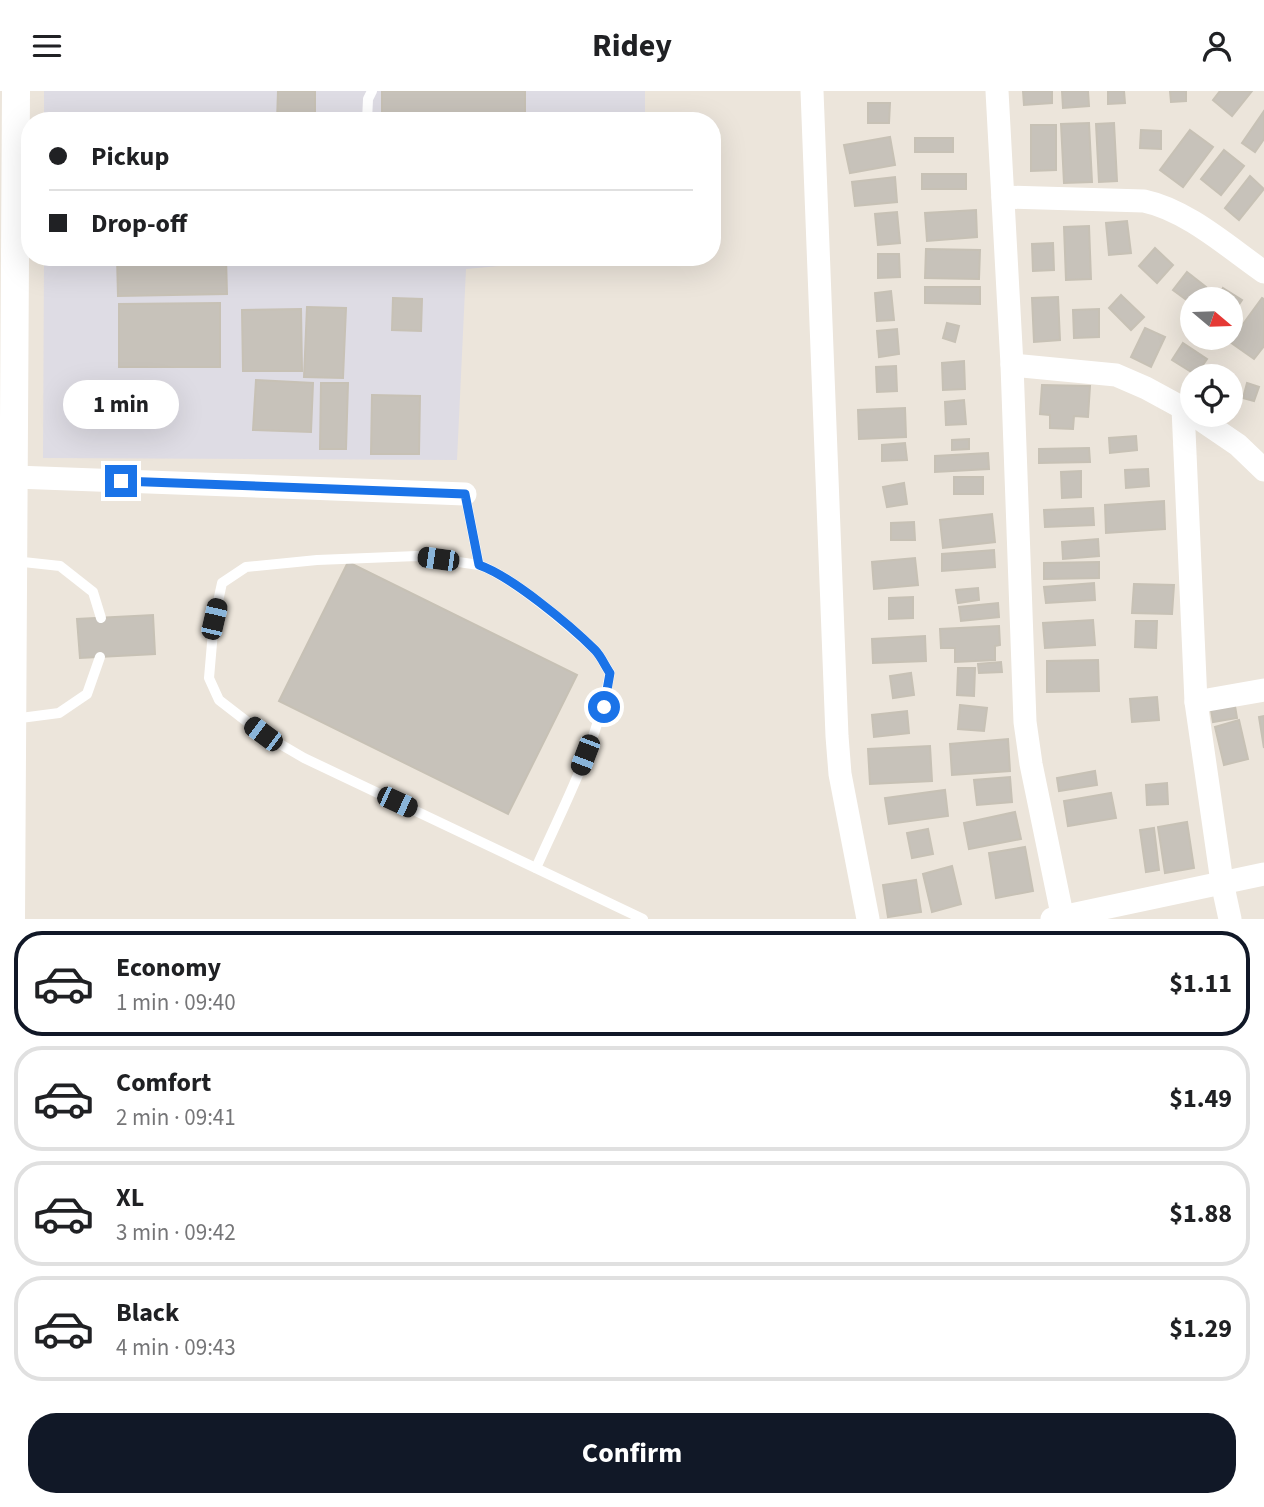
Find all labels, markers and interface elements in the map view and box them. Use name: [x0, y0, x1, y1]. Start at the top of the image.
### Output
text: Ridey: [592, 23, 672, 69]
icon: menu: [28, 27, 66, 65]
icon: person: [1198, 27, 1236, 65]
text: Pickup: [91, 138, 169, 175]
text: Drop-off: [91, 205, 187, 242]
north arrow: [1180, 287, 1242, 350]
map controls: [1180, 287, 1243, 427]
button: locate: [1180, 364, 1243, 427]
callout: 1 min: [63, 379, 179, 429]
text: 1 min: [93, 388, 149, 421]
route end: [105, 465, 137, 497]
car: [416, 546, 461, 572]
car: [200, 596, 229, 642]
route start: [588, 691, 620, 723]
car: [240, 713, 287, 755]
car: [568, 732, 603, 778]
car: [374, 784, 421, 820]
text: Economy: [116, 949, 221, 986]
icon: car: [32, 952, 95, 1015]
text: $1.11: [1169, 965, 1232, 1002]
text: 1 min · 09:40: [116, 986, 236, 1019]
text: Comfort: [116, 1064, 211, 1101]
icon: car: [32, 1067, 95, 1130]
text: $1.49: [1169, 1080, 1232, 1117]
text: 2 min · 09:41: [116, 1101, 236, 1134]
text: XL: [116, 1179, 144, 1216]
icon: car: [32, 1182, 95, 1245]
text: $1.88: [1169, 1195, 1232, 1232]
text: 3 min · 09:42: [116, 1216, 236, 1249]
text: Black: [116, 1294, 179, 1331]
icon: car: [32, 1297, 95, 1360]
text: $1.29: [1169, 1310, 1232, 1347]
text: 4 min · 09:43: [116, 1331, 236, 1364]
button: Confirm: [28, 1413, 1236, 1493]

